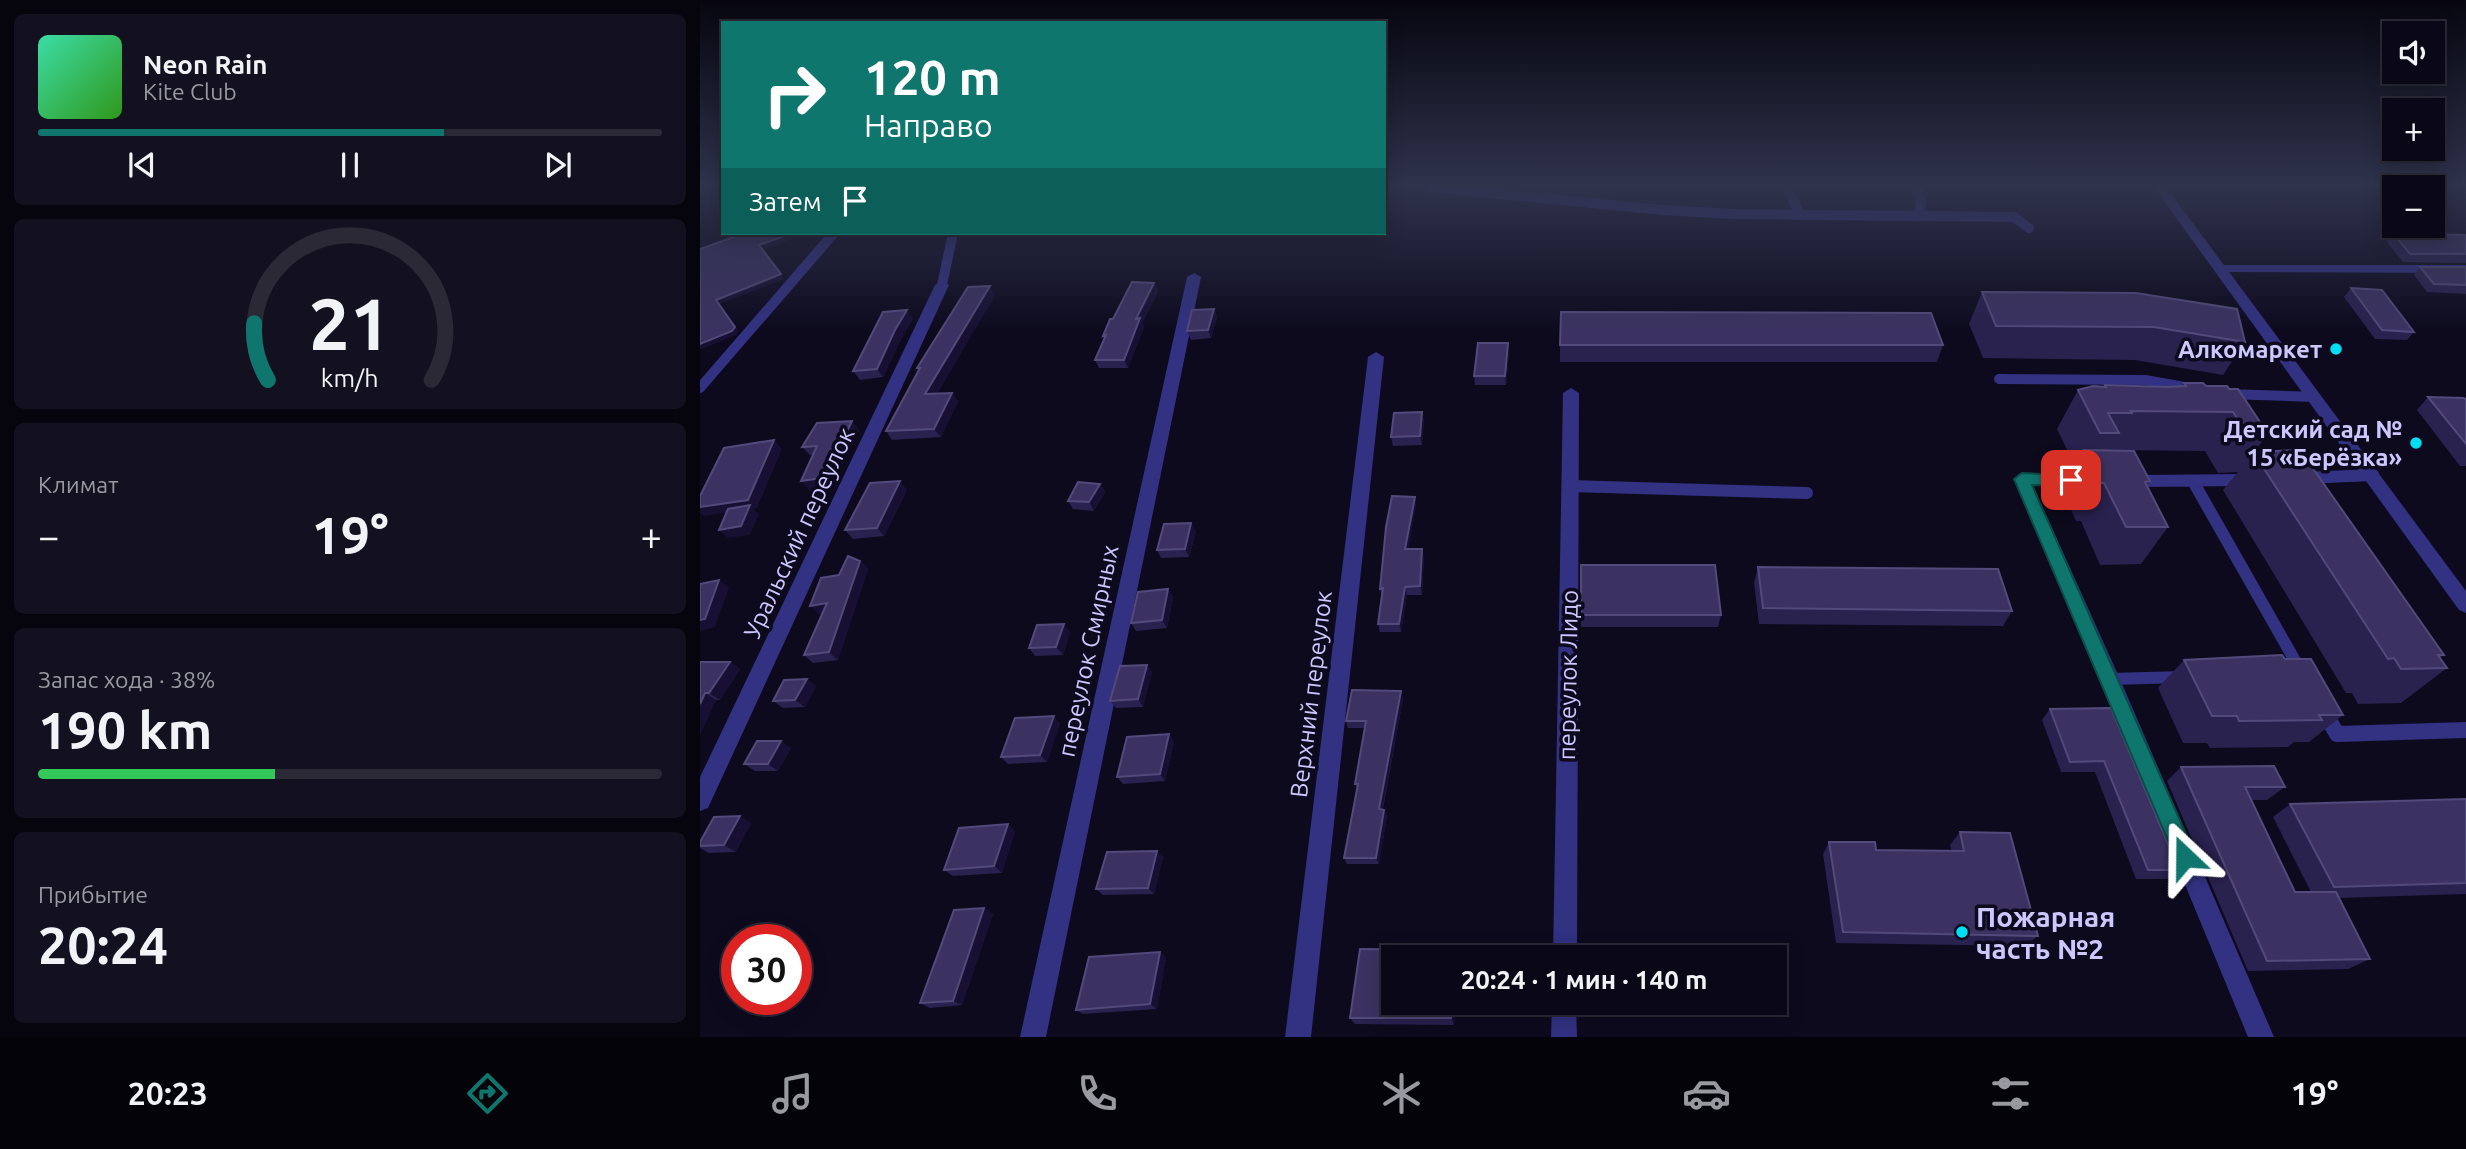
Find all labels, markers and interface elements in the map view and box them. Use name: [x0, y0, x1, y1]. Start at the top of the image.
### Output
map controls: [2382, 21, 2445, 238]
button: sound: [2382, 21, 2445, 84]
icon: right: [749, 49, 840, 140]
text: 120 m: [864, 49, 1001, 104]
text: Neon Rain: [143, 50, 268, 79]
text: Kite Club: [143, 79, 237, 104]
button: +: [2382, 98, 2445, 161]
text: Направо: [864, 107, 993, 143]
icon: previous: [123, 146, 161, 184]
icon: pause: [331, 146, 369, 184]
icon: next: [539, 146, 577, 184]
button: −: [2382, 175, 2445, 238]
icon: arrive: [836, 182, 874, 220]
text: Затем: [749, 187, 822, 216]
text: 21: [309, 282, 391, 364]
place label: Алкомаркет: [2178, 336, 2322, 363]
marker: Алкомаркет: [2328, 341, 2344, 357]
text: km/h: [321, 364, 379, 392]
place label: Детский сад № 15 «Берёзка»: [2224, 416, 2402, 471]
street label: Уральский переулок: [738, 423, 860, 643]
marker: Детский сад № 15 «Берёзка»: [2408, 435, 2424, 451]
pin: [2041, 450, 2101, 510]
icon: arrive: [2052, 461, 2090, 499]
text: Климат: [38, 472, 118, 497]
text: 19°: [311, 506, 389, 564]
text: −: [38, 515, 59, 557]
text: +: [641, 515, 662, 557]
street label: переулок Смирных: [1052, 543, 1124, 759]
street label: Верхний переулок: [1285, 589, 1337, 799]
street label: переулок Лидо: [1553, 590, 1583, 760]
text: Запас хода · 38%: [38, 667, 215, 692]
text: 190 km: [38, 701, 212, 759]
position arrow: [2148, 820, 2222, 894]
text: Прибытие: [38, 882, 148, 907]
place label: Пожарная часть №2: [1976, 901, 2115, 964]
text: 20:24: [38, 916, 168, 974]
speed limit sign: 30: [721, 924, 812, 1015]
marker: Пожарная часть №2: [1954, 924, 1970, 940]
text: 20:24 · 1 мин · 140 m: [1461, 965, 1707, 994]
icon: directions: [463, 1069, 512, 1118]
icon: music: [768, 1069, 817, 1118]
icon: phone: [1073, 1069, 1122, 1118]
icon: climate: [1377, 1069, 1426, 1118]
icon: car: [1682, 1069, 1731, 1118]
icon: filters: [1986, 1069, 2035, 1118]
text: 20:23: [128, 1075, 208, 1111]
text: 19°: [2291, 1075, 2338, 1111]

